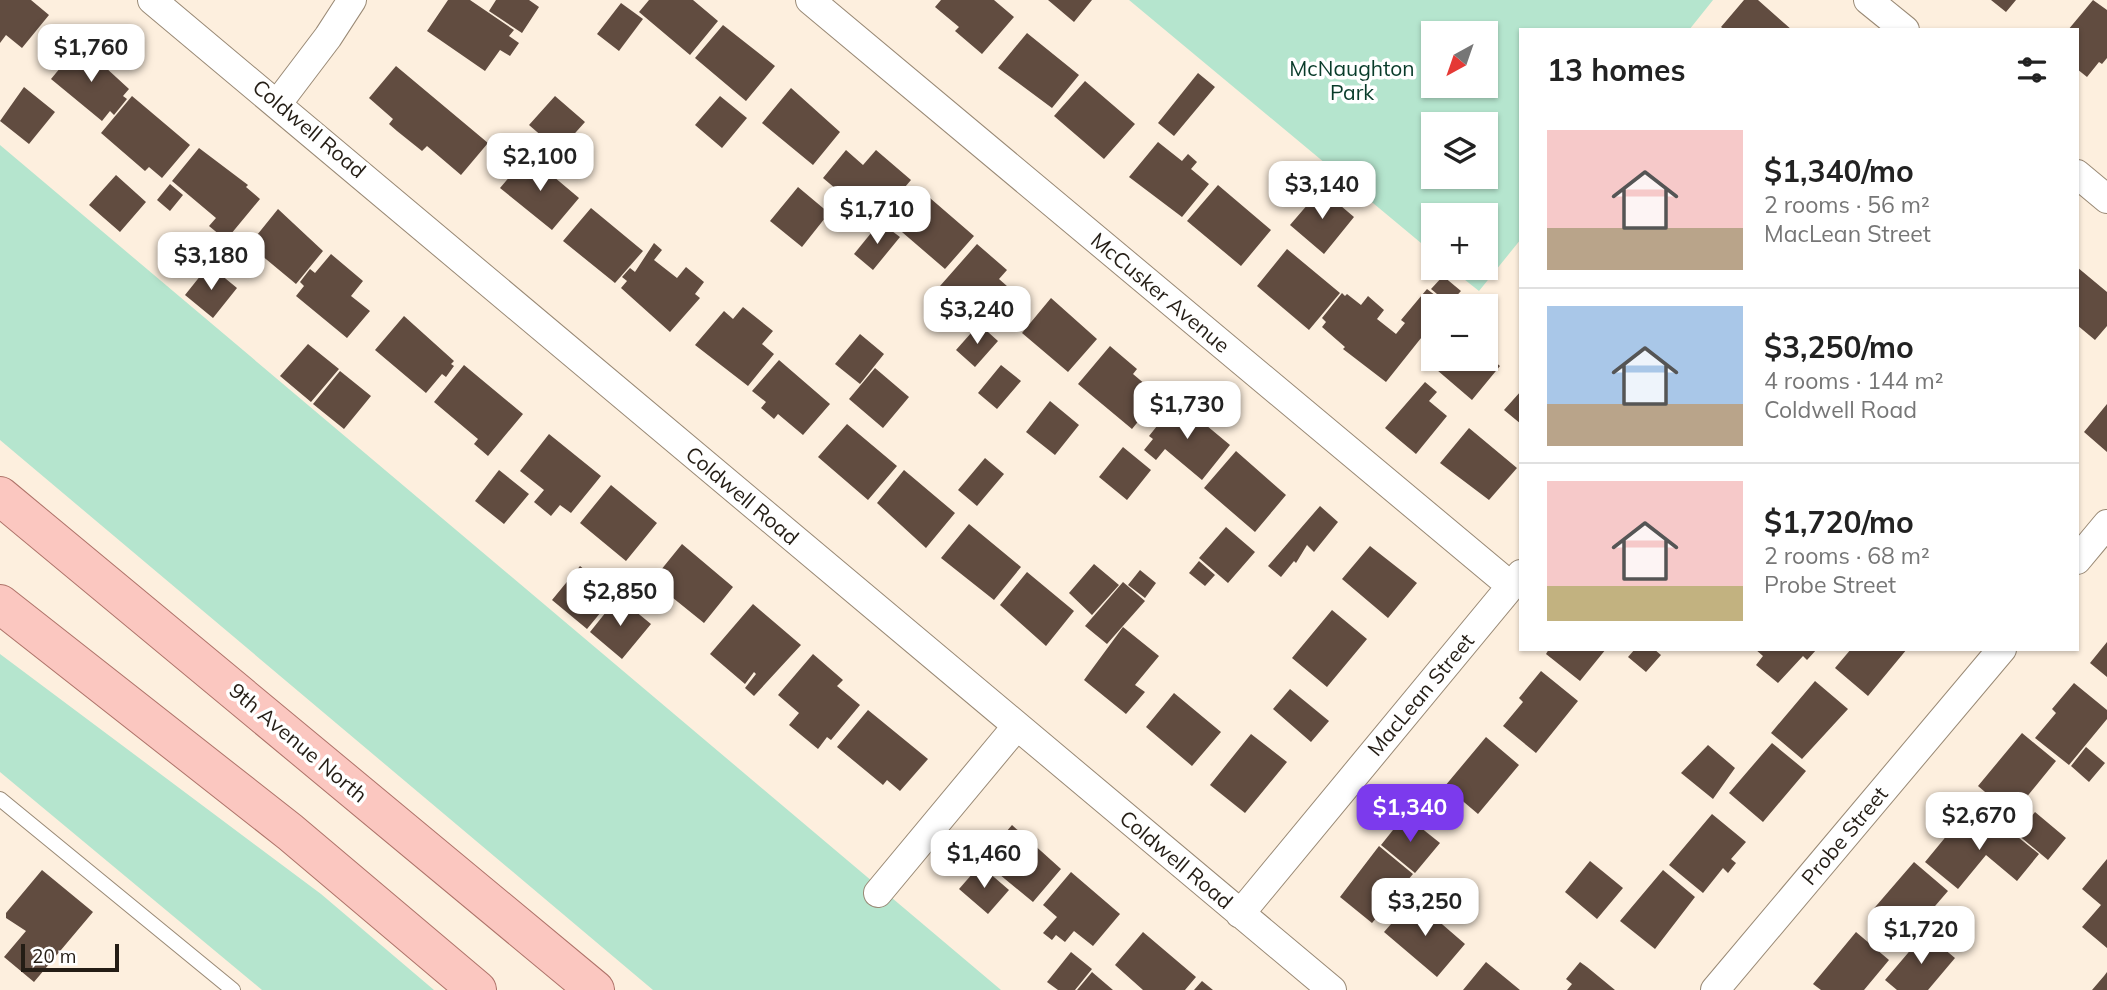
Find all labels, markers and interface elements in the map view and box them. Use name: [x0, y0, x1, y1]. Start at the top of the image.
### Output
north arrow: [1421, 21, 1498, 98]
map controls: [1421, 21, 1498, 371]
pin: $1,760: [34, 24, 148, 84]
text: $1,760: [54, 32, 128, 61]
text: 13 homes: [1547, 51, 1686, 89]
icon: filters: [2013, 51, 2051, 89]
park label: McNaughton Park: [1289, 55, 1415, 105]
street label: Coldwell Road: [248, 73, 372, 183]
button: layers: [1421, 112, 1498, 189]
pin: $2,100: [483, 134, 597, 193]
text: $2,100: [503, 141, 577, 170]
text: $1,340/mo: [1764, 152, 1914, 190]
icon: home: [1603, 158, 1687, 242]
pin: $3,140: [1265, 162, 1379, 221]
text: $3,140: [1285, 169, 1359, 198]
pin: $1,710: [820, 187, 934, 246]
text: 2 rooms · 56 m²: [1764, 190, 1930, 219]
text: $1,710: [840, 194, 914, 223]
button: +: [1421, 203, 1498, 280]
text: MacLean Street: [1764, 219, 1931, 248]
street label: McCusker Avenue: [1086, 227, 1235, 358]
pin: $3,180: [154, 232, 268, 292]
text: $3,180: [174, 240, 248, 269]
pin: $3,240: [920, 286, 1034, 346]
text: $3,240: [940, 294, 1014, 323]
button: −: [1421, 294, 1498, 371]
text: $3,250/mo: [1764, 328, 1914, 366]
icon: home: [1603, 334, 1687, 418]
text: 4 rooms · 144 m²: [1764, 366, 1944, 395]
pin: $1,730: [1130, 382, 1244, 441]
text: $1,730: [1150, 389, 1224, 418]
text: Coldwell Road: [1764, 395, 1917, 424]
street label: Coldwell Road: [681, 440, 805, 550]
text: $1,720/mo: [1764, 503, 1914, 541]
icon: home: [1603, 509, 1687, 593]
text: 2 rooms · 68 m²: [1764, 541, 1930, 570]
pin: $2,850: [563, 568, 677, 628]
text: Probe Street: [1764, 570, 1896, 599]
text: $2,850: [583, 576, 657, 605]
street label: MacLean Street: [1361, 628, 1479, 761]
street label: 9th Avenue North: [224, 677, 373, 807]
street label: Probe Street: [1796, 781, 1893, 890]
pin: $1,340: [1353, 784, 1467, 844]
text: $1,340: [1373, 792, 1447, 821]
pin: $2,670: [1922, 792, 2036, 852]
text: $2,670: [1942, 800, 2016, 829]
street label: Coldwell Road: [1115, 804, 1239, 914]
pin: $1,460: [927, 830, 1041, 890]
text: $1,460: [947, 838, 1021, 867]
pin: $3,250: [1368, 878, 1482, 938]
text: $3,250: [1388, 886, 1462, 915]
pin: $1,720: [1864, 906, 1978, 966]
text: $1,720: [1884, 914, 1958, 943]
scale bar: [21, 941, 119, 973]
text: 20 m: [32, 944, 76, 968]

